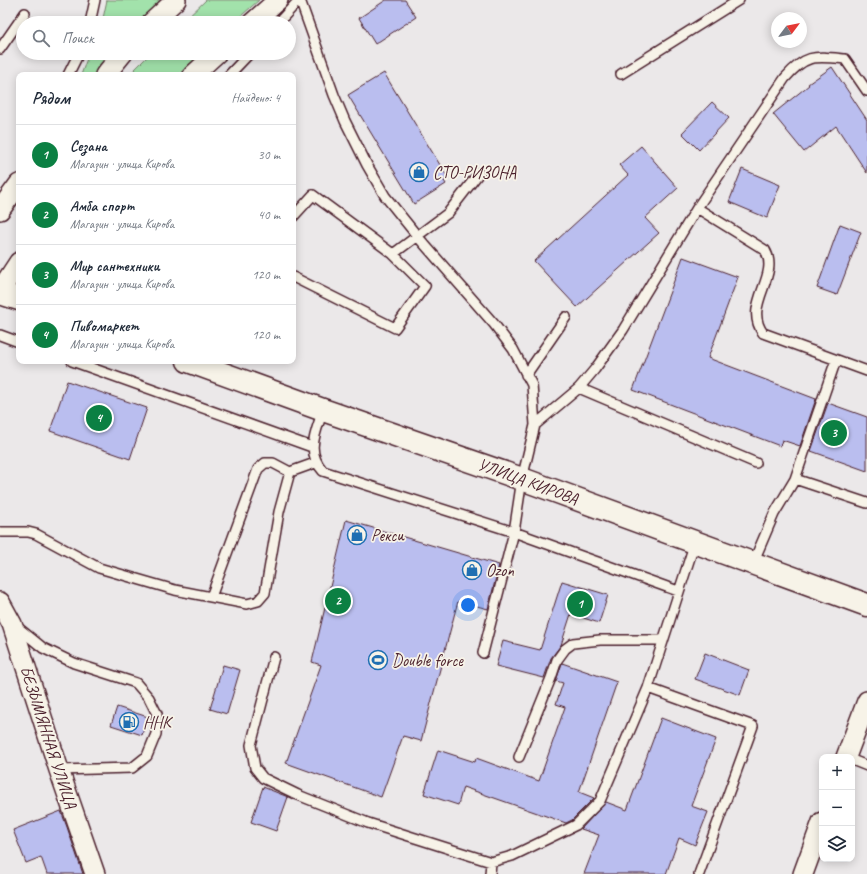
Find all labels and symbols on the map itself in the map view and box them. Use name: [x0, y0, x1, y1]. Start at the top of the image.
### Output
north arrow: [771, 12, 807, 48]
shop icon: СТО-РИЗОНА: [408, 161, 430, 183]
place label: СТО-РИЗОНА: [433, 162, 517, 183]
pin: 4: [86, 403, 112, 433]
pin: 3: [821, 418, 847, 448]
street label: УЛИЦА КИРОВА: [475, 454, 581, 510]
shop icon: Рекси: [346, 524, 368, 546]
place label: Рекси: [371, 525, 405, 546]
shop icon: Ozon: [461, 559, 483, 581]
place label: Ozon: [486, 560, 514, 581]
pin: 2: [325, 586, 351, 616]
pin: 1: [567, 589, 593, 619]
your location: [458, 595, 478, 615]
sports icon: Double force: [367, 649, 389, 671]
place label: Double force: [392, 650, 464, 671]
street label: БЕЗЫМЯННАЯ УЛИЦА: [16, 663, 82, 812]
fuel station icon: ННК: [118, 711, 140, 733]
place label: ННК: [143, 712, 173, 733]

